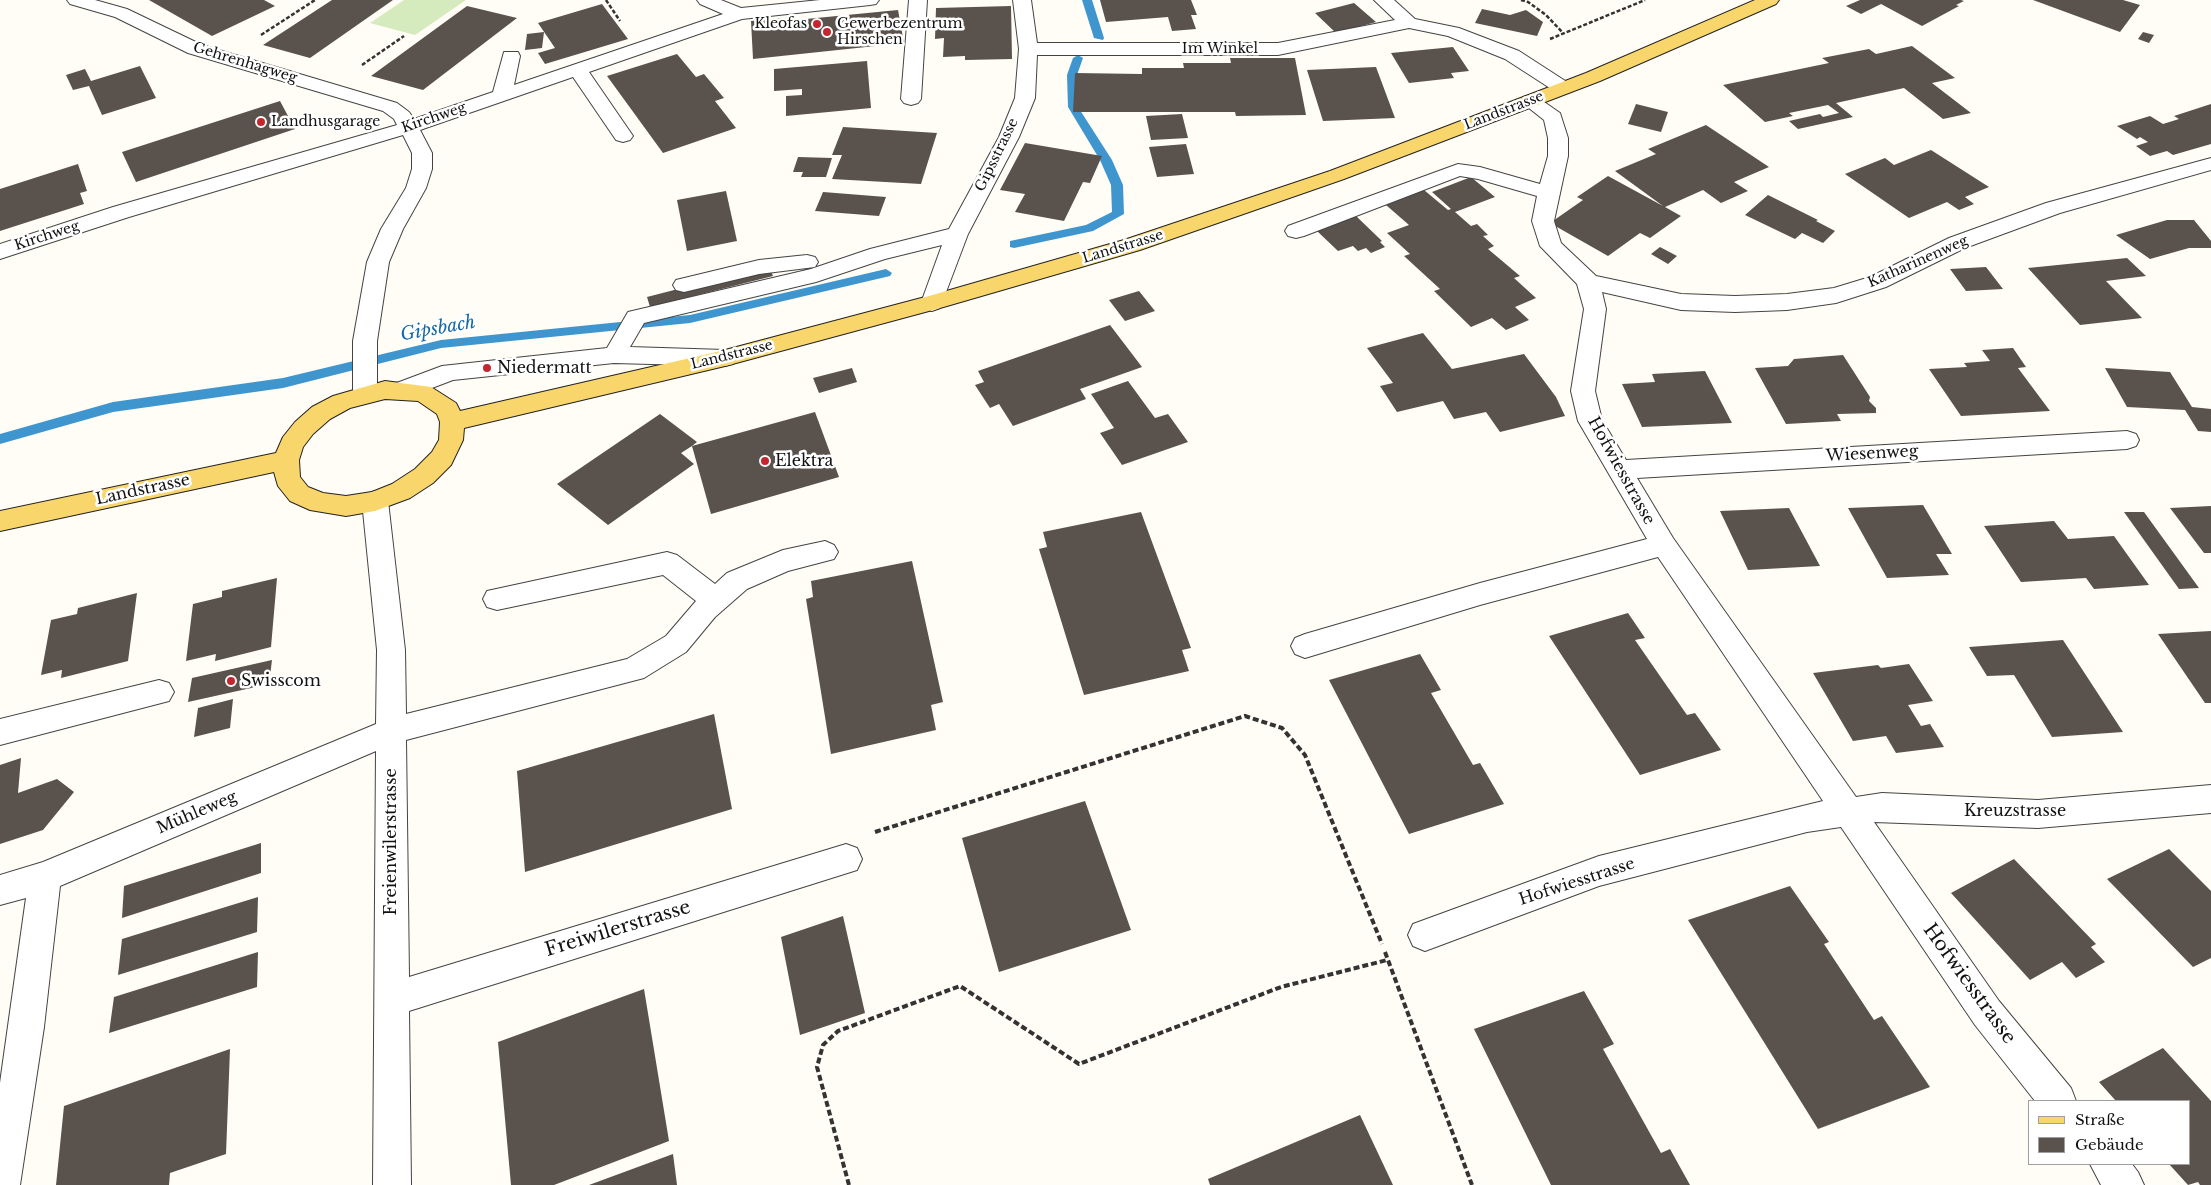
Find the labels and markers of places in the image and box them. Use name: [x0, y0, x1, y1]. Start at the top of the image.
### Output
place label: Kleofas: [754, 16, 807, 32]
place label: Gewerbezentrum Hirschen: [837, 16, 962, 48]
marker: Kleofas: [811, 18, 823, 30]
marker: Gewerbezentrum Hirschen: [821, 26, 833, 38]
place label: Landhusgarage: [271, 114, 380, 130]
marker: Landhusgarage: [255, 116, 267, 128]
place label: Niedermatt: [497, 358, 592, 378]
marker: Niedermatt: [481, 362, 493, 374]
place label: Elektra: [775, 451, 833, 471]
marker: Elektra: [759, 455, 771, 467]
place label: Swisscom: [241, 671, 321, 691]
marker: Swisscom: [225, 675, 237, 687]

